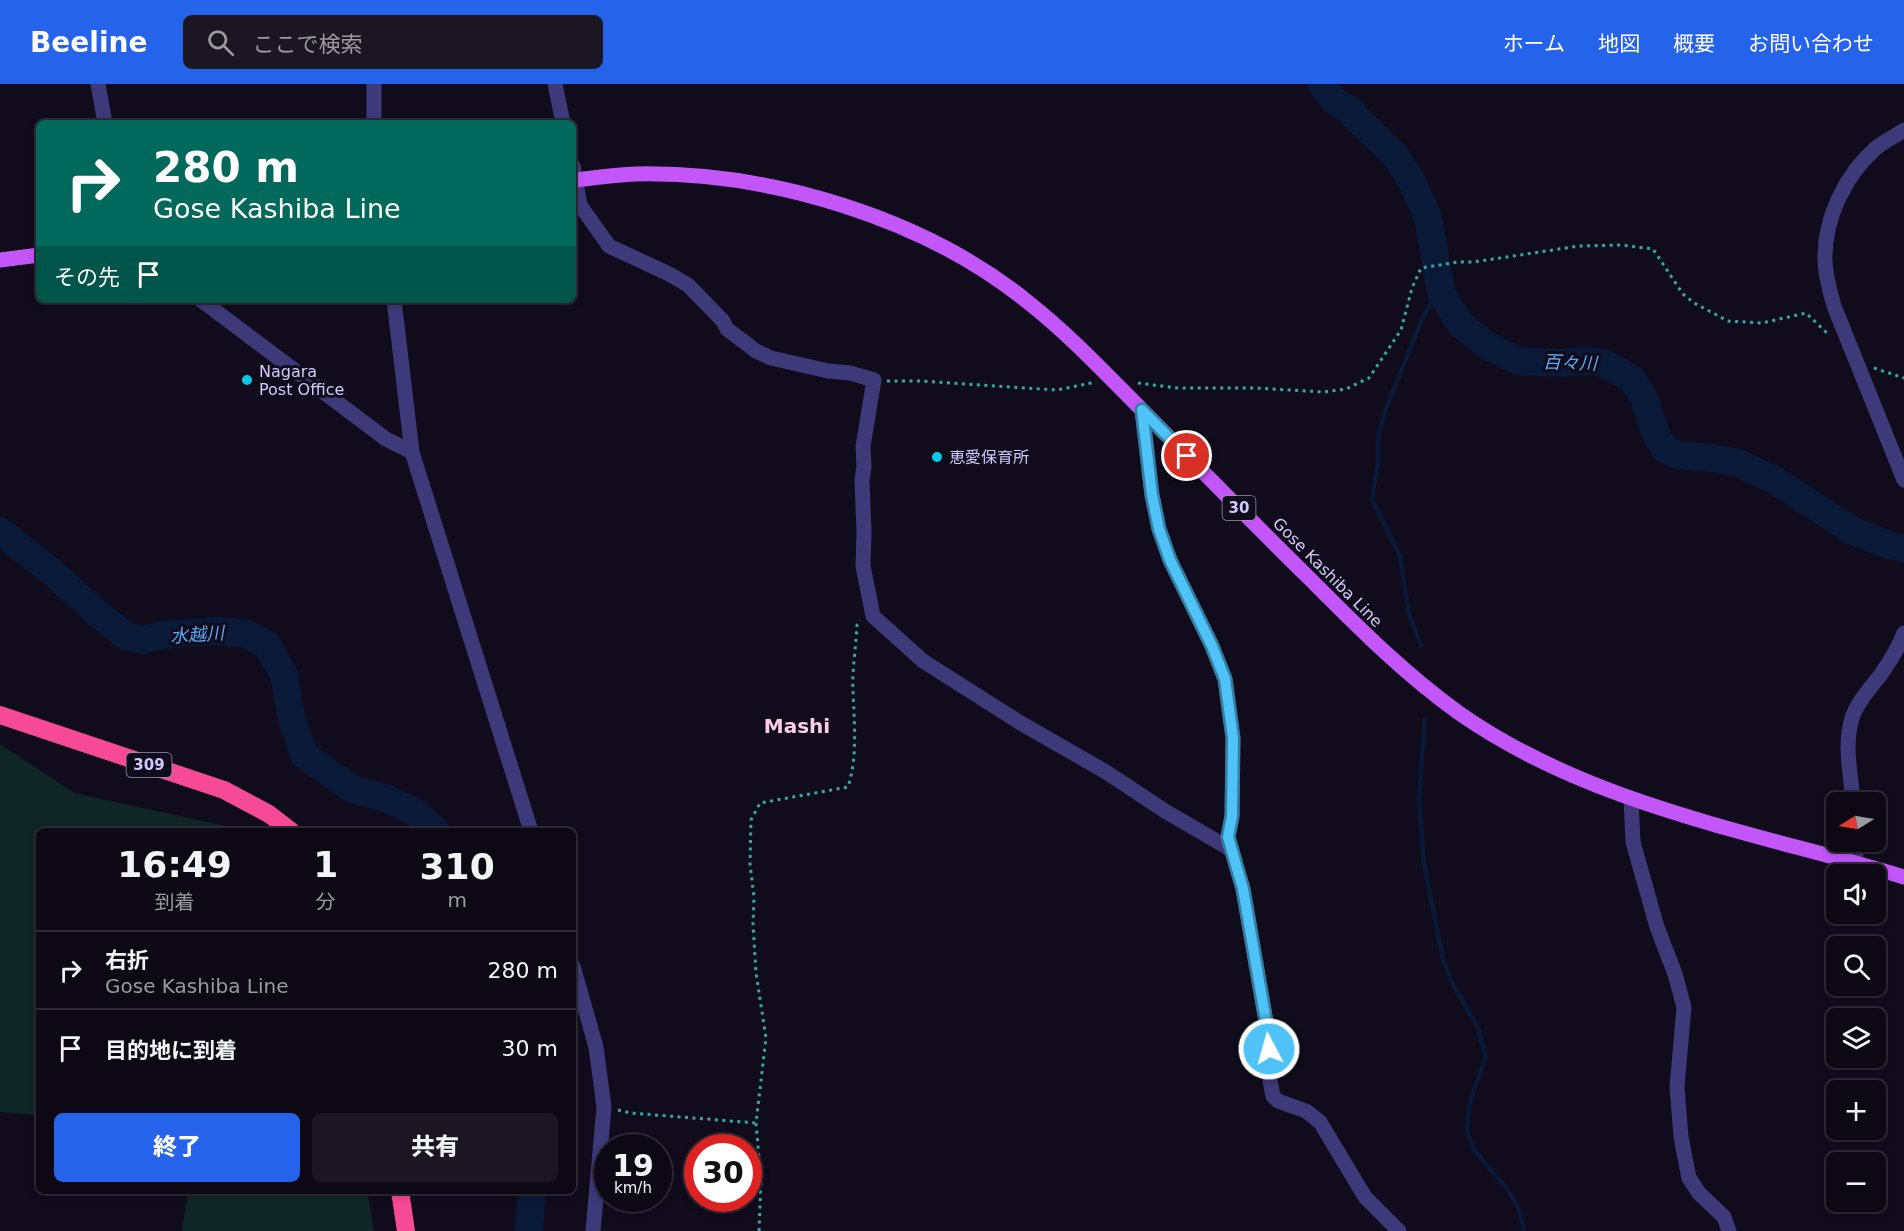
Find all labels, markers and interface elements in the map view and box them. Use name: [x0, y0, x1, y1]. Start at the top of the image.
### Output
search box: [183, 15, 603, 69]
text: Beeline: [30, 26, 147, 59]
icon: search: [204, 26, 237, 59]
text: ここで検索: [252, 32, 362, 57]
text: ホーム: [1503, 32, 1565, 56]
text: 地図: [1598, 32, 1640, 56]
text: 概要: [1673, 32, 1715, 56]
text: お問い合わせ: [1748, 32, 1874, 56]
text: 280 m: [153, 143, 299, 192]
icon: right: [54, 144, 132, 222]
text: Gose Kashiba Line: [153, 193, 401, 224]
icon: arrive: [132, 258, 165, 291]
text: その先: [54, 265, 120, 290]
water label: 百々川: [1543, 351, 1599, 374]
place label: Nagara Post Office: [259, 362, 344, 399]
marker: Nagara Post Office: [240, 373, 254, 387]
pin: [1161, 430, 1212, 481]
icon: arrive: [1170, 439, 1203, 472]
place label: 恵愛保育所: [949, 448, 1029, 467]
marker: 恵愛保育所: [930, 450, 944, 464]
road number: 30: [1222, 496, 1256, 520]
street label: Gose Kashiba Line: [1269, 514, 1386, 631]
water label: 水越川: [169, 622, 227, 647]
district label: Mashi: [764, 714, 830, 738]
road number: 309: [126, 753, 172, 777]
north arrow: [1826, 792, 1886, 852]
map controls: [1826, 792, 1886, 1212]
text: 16:49: [117, 844, 232, 885]
text: 1: [313, 844, 338, 885]
text: 310: [420, 846, 495, 887]
button: sound: [1826, 864, 1886, 924]
text: m: [447, 888, 467, 912]
text: 到着: [155, 890, 195, 914]
text: 分: [316, 890, 336, 914]
button: search: [1826, 936, 1886, 996]
text: 右折: [105, 948, 149, 973]
icon: right: [54, 954, 87, 987]
text: 280 m: [488, 958, 558, 983]
text: Gose Kashiba Line: [105, 974, 288, 998]
button: layers: [1826, 1008, 1886, 1068]
position arrow: [1237, 1017, 1301, 1081]
icon: arrive: [54, 1032, 87, 1065]
text: 30 m: [502, 1036, 558, 1061]
text: 目的地に到着: [105, 1038, 237, 1063]
button: +: [1826, 1080, 1886, 1140]
button: 終了: [54, 1113, 300, 1182]
button: 共有: [312, 1113, 558, 1182]
speed limit sign: 30: [684, 1134, 762, 1212]
text: 19: [612, 1148, 654, 1183]
button: −: [1826, 1152, 1886, 1212]
text: km/h: [614, 1179, 652, 1197]

